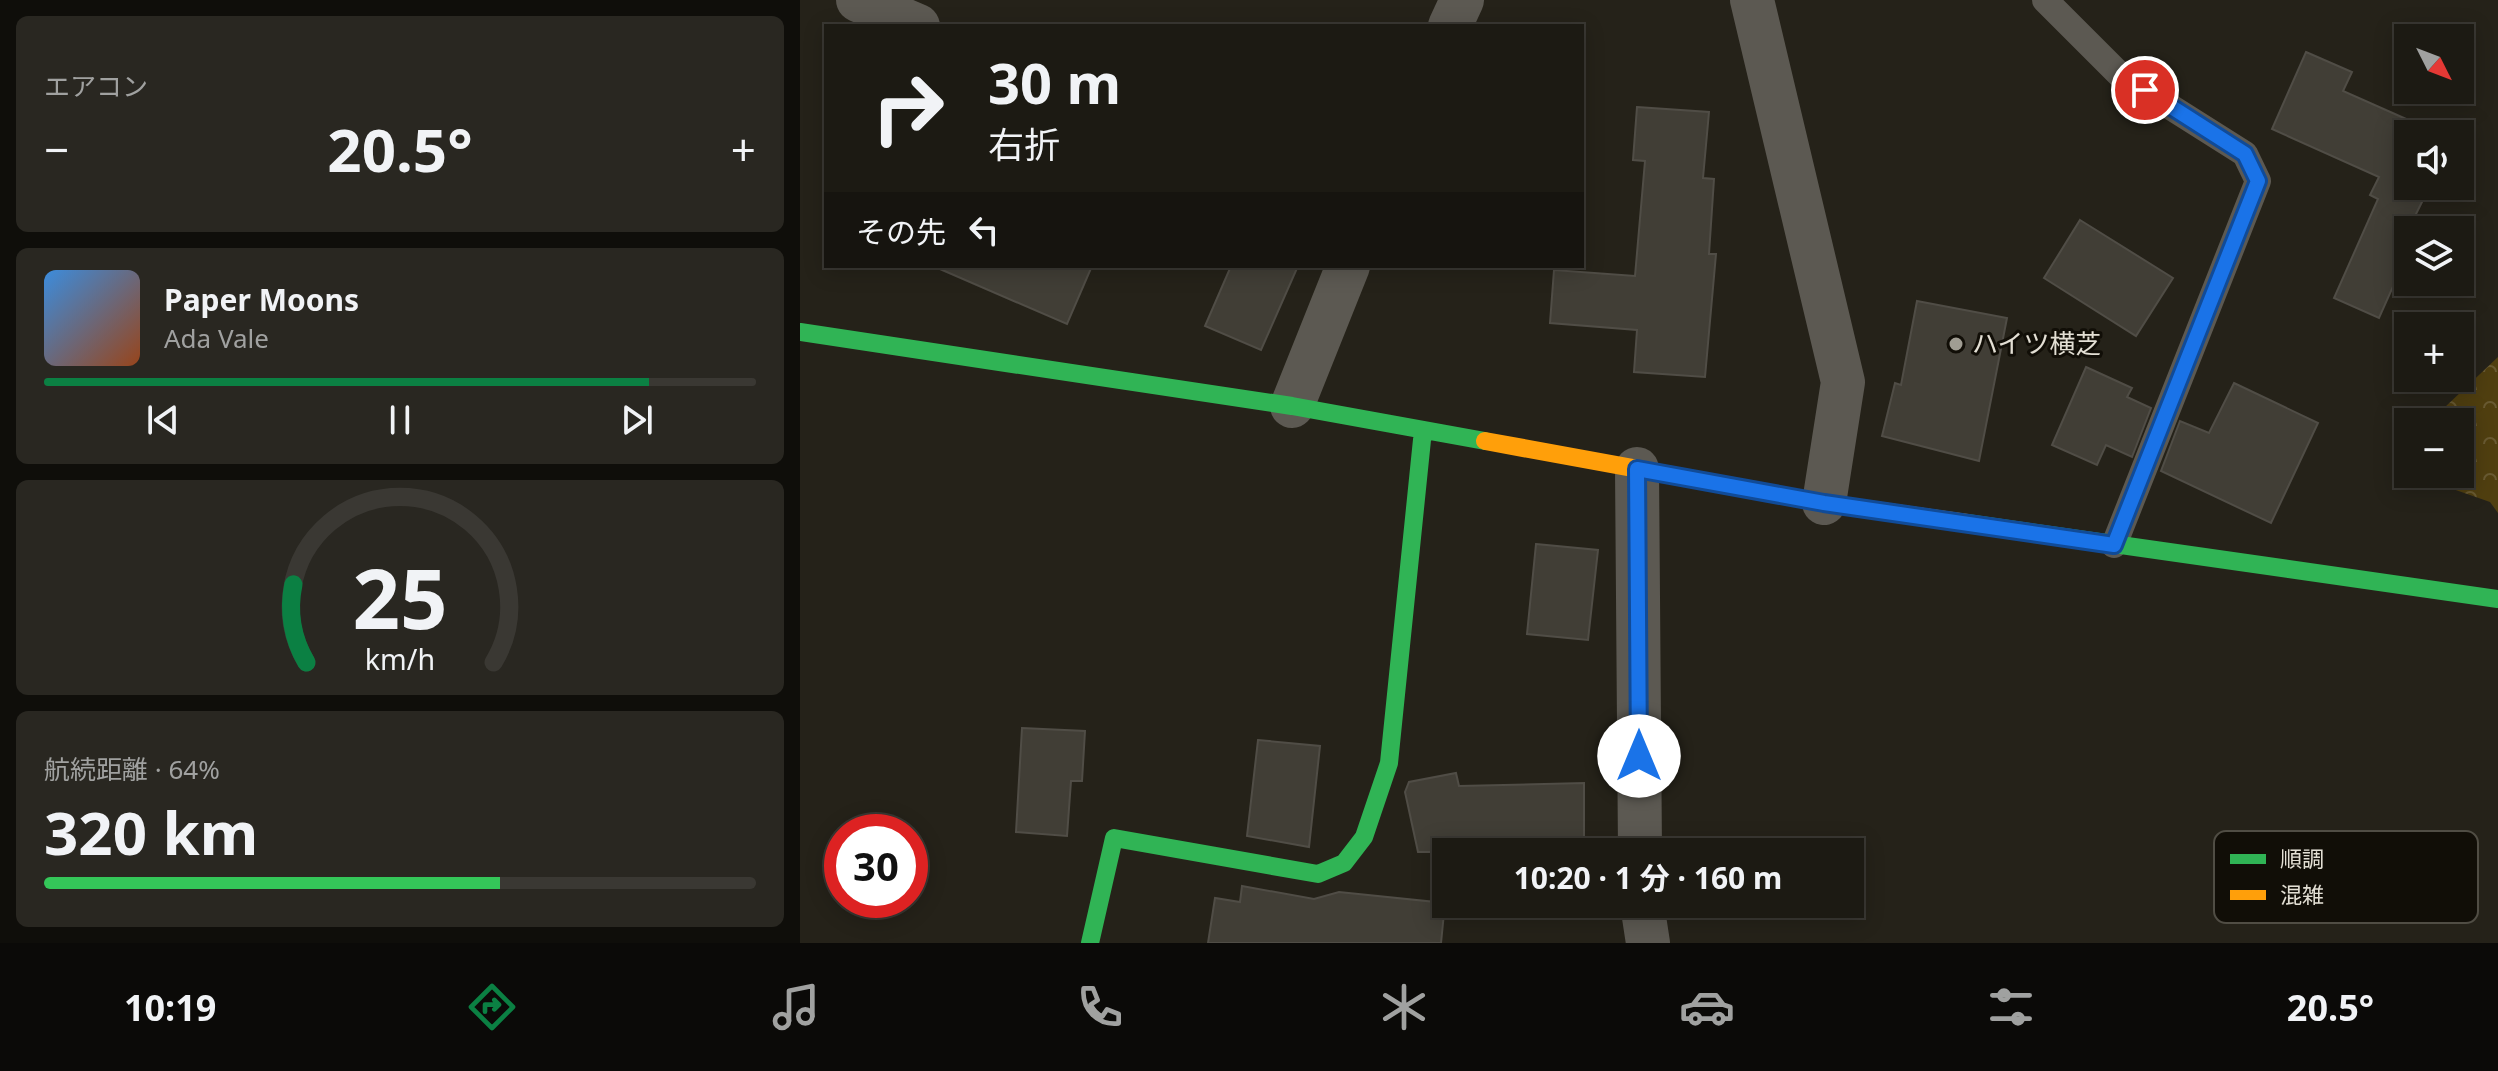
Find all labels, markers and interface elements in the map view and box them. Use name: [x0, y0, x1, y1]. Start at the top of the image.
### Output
north arrow: [2394, 24, 2474, 104]
map controls: [2394, 24, 2474, 488]
text: 30 m: [988, 44, 1121, 120]
icon: right: [856, 56, 960, 160]
pin: [2111, 56, 2179, 124]
text: エアコン: [44, 68, 148, 104]
icon: arrive: [2123, 68, 2167, 112]
text: 20.5°: [327, 108, 473, 190]
text: −: [44, 119, 69, 179]
text: +: [731, 119, 756, 179]
text: 右折: [988, 120, 1060, 169]
button: sound: [2394, 120, 2474, 200]
icon: left: [962, 208, 1006, 252]
text: その先: [856, 211, 946, 252]
button: layers: [2394, 216, 2474, 296]
text: Paper Moons: [164, 279, 359, 320]
button: +: [2394, 312, 2474, 392]
text: Ada Vale: [164, 320, 269, 356]
place label: ハイツ横芝: [1972, 325, 2101, 361]
marker: ハイツ横芝: [1947, 335, 1965, 353]
icon: previous: [141, 398, 185, 442]
icon: pause: [378, 398, 422, 442]
icon: next: [615, 398, 659, 442]
button: −: [2394, 408, 2474, 488]
text: 25: [352, 540, 448, 653]
text: km/h: [365, 640, 435, 679]
position arrow: [1597, 714, 1681, 798]
text: 航続距離 · 64%: [44, 751, 220, 787]
text: 320 km: [44, 791, 258, 873]
speed limit sign: 30: [824, 814, 928, 918]
legend: [2214, 831, 2478, 923]
text: 順調: [2280, 843, 2324, 873]
text: 10:20 · 1 分 · 160 m: [1514, 857, 1782, 898]
text: 混雑: [2280, 879, 2324, 909]
icon: directions: [464, 979, 520, 1035]
icon: music: [768, 979, 824, 1035]
icon: phone: [1072, 979, 1128, 1035]
icon: climate: [1376, 979, 1432, 1035]
icon: car: [1679, 979, 1735, 1035]
icon: filters: [1983, 979, 2039, 1035]
text: 10:19: [124, 983, 216, 1032]
text: 20.5°: [2287, 983, 2374, 1032]

